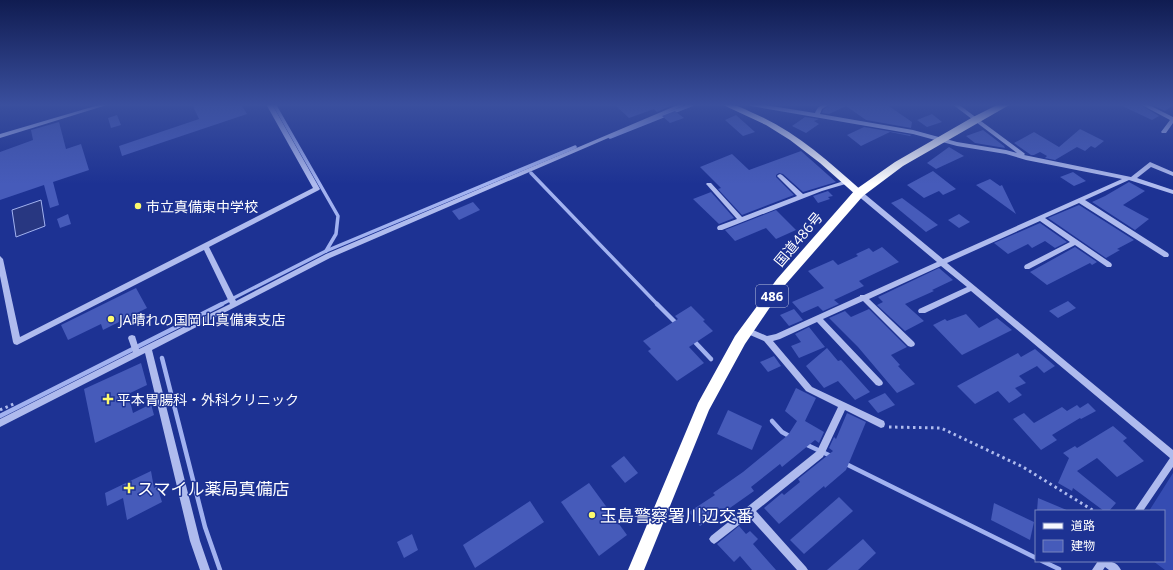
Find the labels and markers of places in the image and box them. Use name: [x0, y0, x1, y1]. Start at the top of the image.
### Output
place label: 市立真備東中学校: [146, 197, 258, 216]
marker: 市立真備東中学校: [133, 201, 143, 211]
place label: JA晴れの国岡山真備東支店: [117, 310, 286, 329]
marker: JA晴れの国岡山真備東支店: [106, 314, 116, 324]
place label: 平本胃腸科・外科クリニック: [117, 390, 299, 409]
marker: 平本胃腸科・外科クリニック: [102, 393, 114, 405]
place label: スマイル薬局真備店: [137, 477, 290, 500]
marker: スマイル薬局真備店: [124, 483, 134, 493]
place label: 玉島警察署川辺交番: [600, 504, 753, 527]
marker: 玉島警察署川辺交番: [587, 510, 597, 520]

